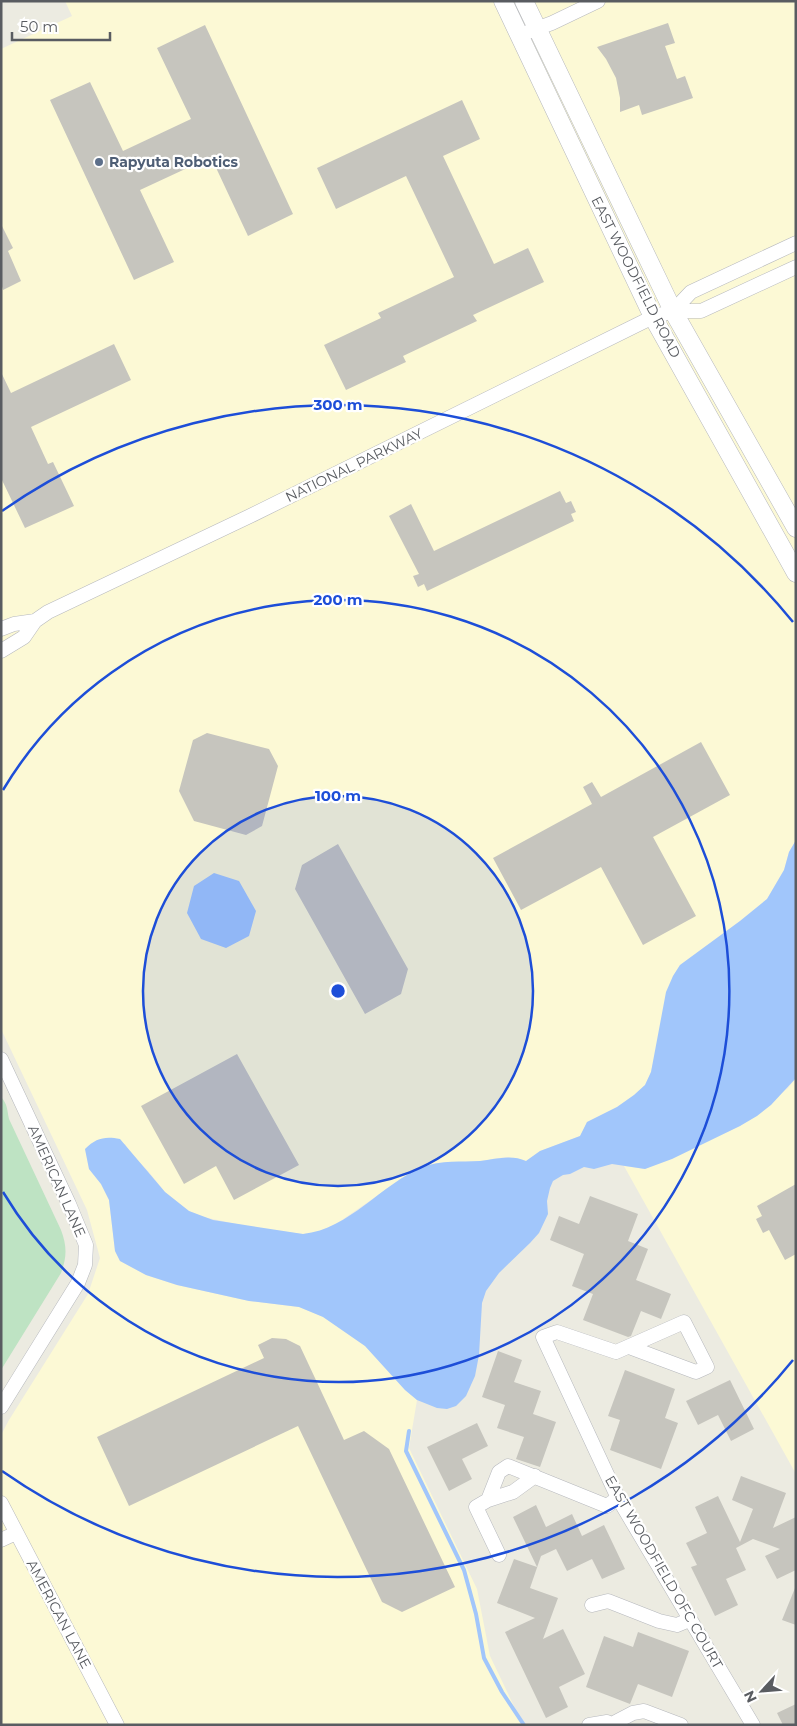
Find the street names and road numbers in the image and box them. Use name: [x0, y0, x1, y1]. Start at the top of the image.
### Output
street label: EAST WOODFIELD ROAD: [587, 193, 685, 361]
street label: NATIONAL PARKWAY: [282, 424, 426, 506]
street label: AMERICAN LANE: [24, 1122, 90, 1240]
street label: EAST WOODFIELD OFC COURT: [601, 1472, 727, 1672]
street label: AMERICAN LANE: [23, 1556, 95, 1672]

